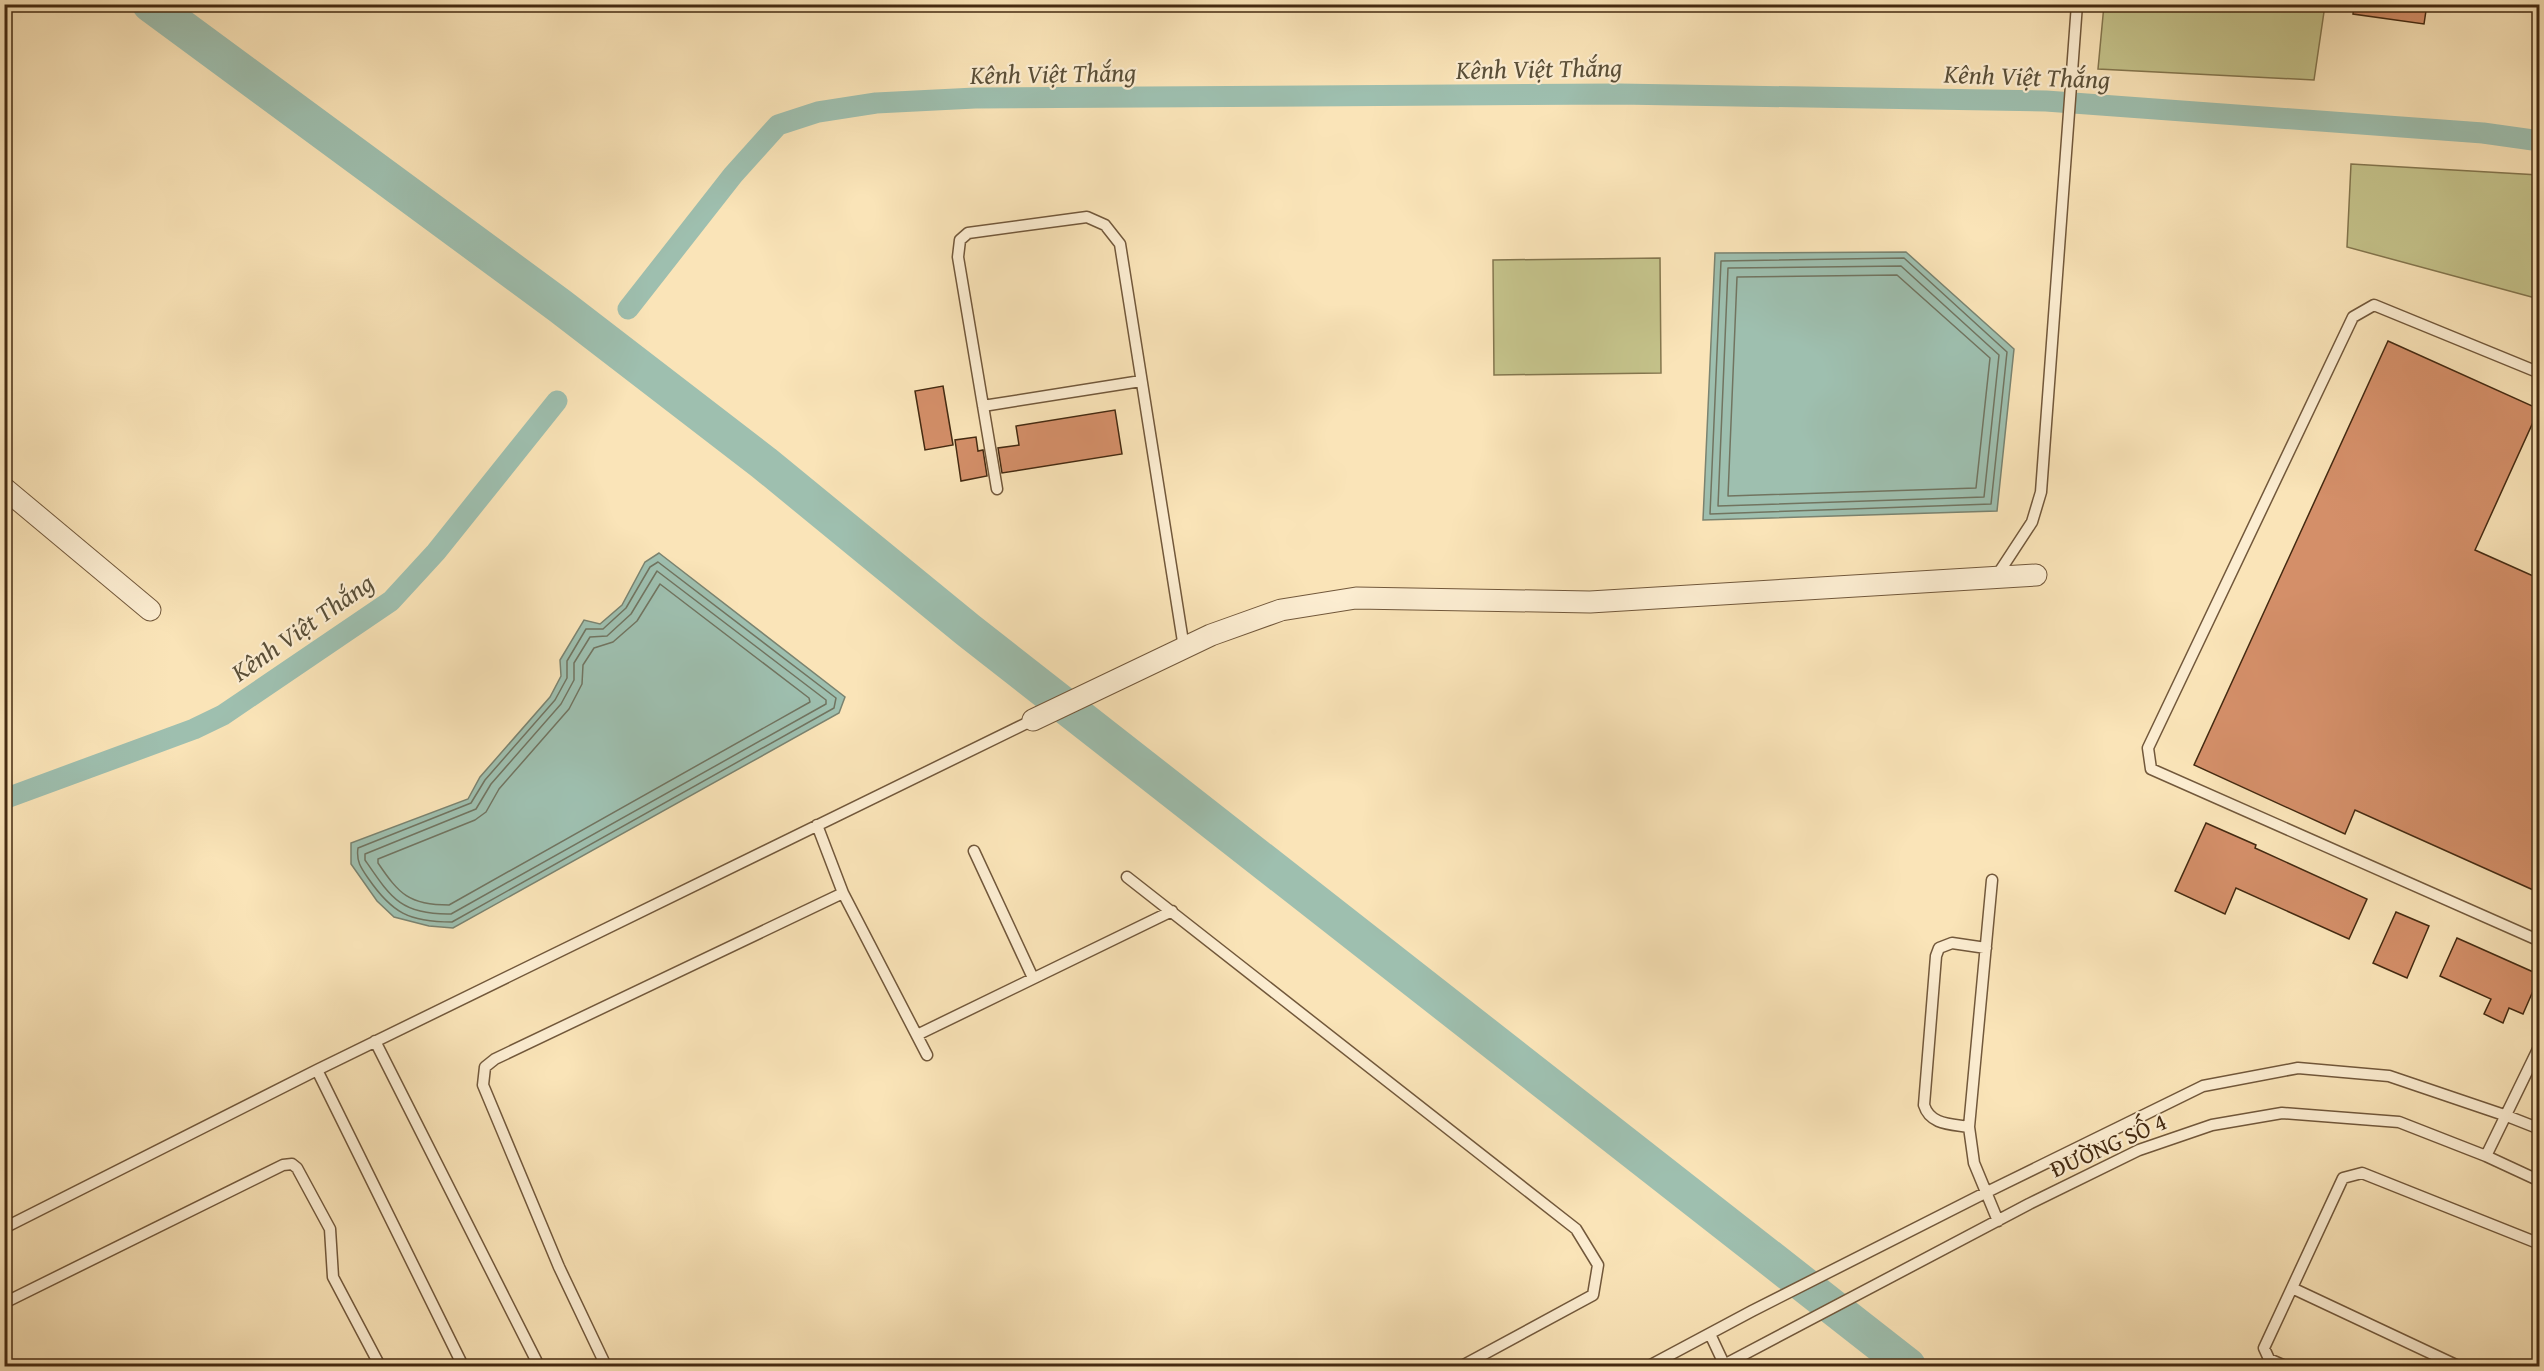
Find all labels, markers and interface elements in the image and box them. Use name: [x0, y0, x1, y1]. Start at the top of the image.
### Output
water label: Kênh Việt Thắng: [1455, 47, 1623, 89]
water label: Kênh Việt Thắng: [969, 52, 1137, 94]
water label: Kênh Việt Thắng: [1942, 54, 2111, 98]
water label: Kênh Việt Thắng: [222, 563, 381, 691]
street label: ĐƯỜNG SỐ 4: [2044, 1104, 2172, 1186]

